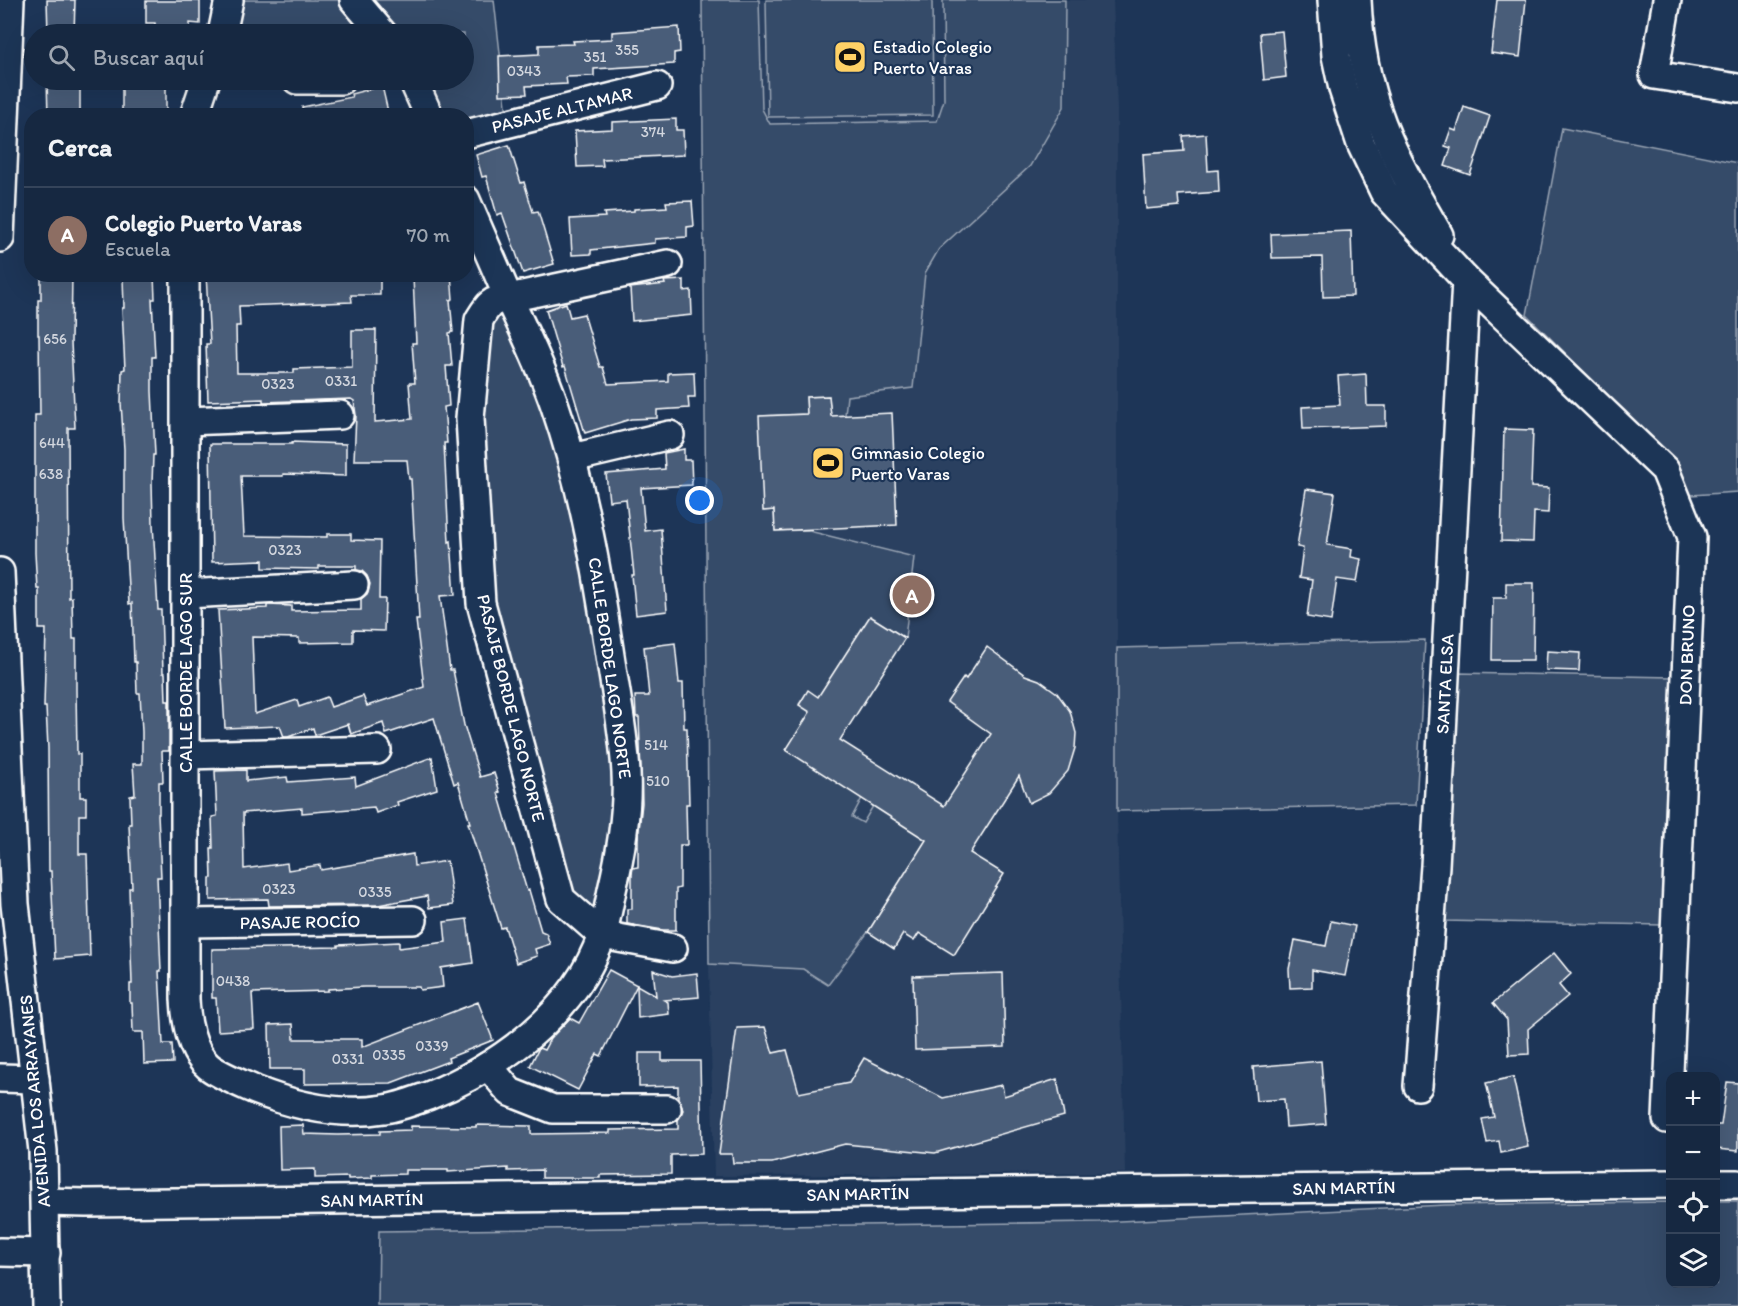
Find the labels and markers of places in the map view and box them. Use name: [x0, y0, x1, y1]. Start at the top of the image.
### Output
place label: Estadio Colegio Puerto Varas: [873, 36, 992, 79]
sports icon: Estadio Colegio Puerto Varas: [832, 39, 868, 75]
place label: Gimnasio Colegio Puerto Varas: [851, 442, 985, 485]
sports icon: Gimnasio Colegio Puerto Varas: [810, 445, 846, 481]
pin: A: [892, 572, 932, 618]

